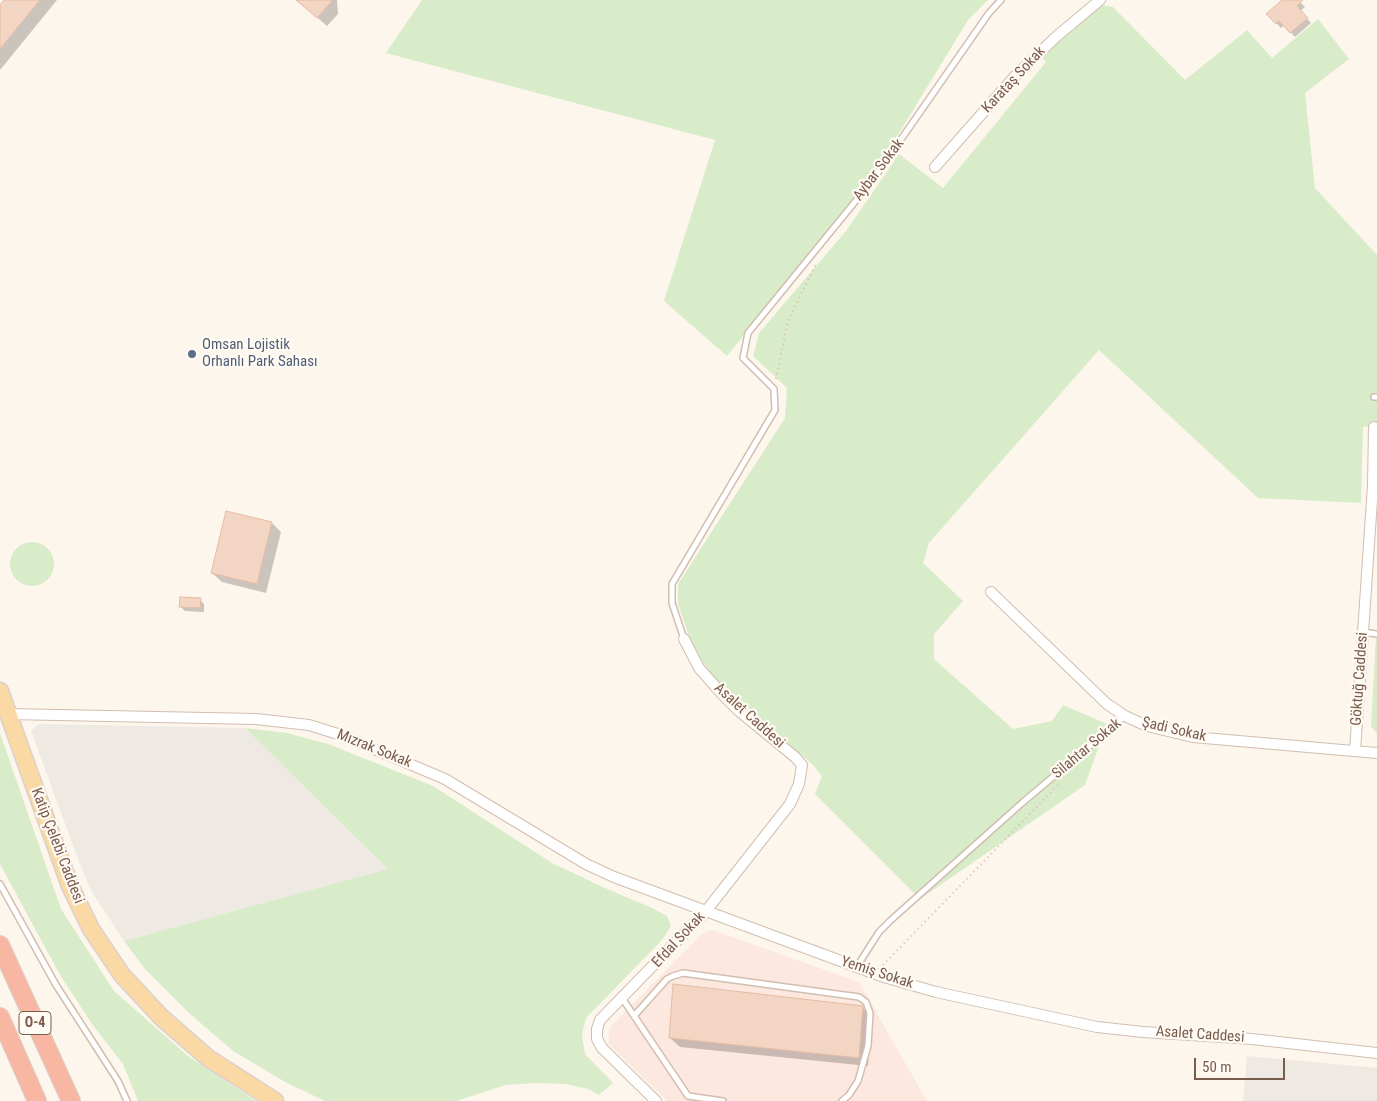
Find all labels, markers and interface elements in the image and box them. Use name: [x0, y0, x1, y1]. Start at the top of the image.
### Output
street label: Karataş Sokak: [979, 43, 1049, 117]
street label: Aybar Sokak: [850, 135, 908, 205]
place label: Omsan Lojistik Orhanlı Park Sahası: [202, 336, 318, 371]
marker: Omsan Lojistik Orhanlı Park Sahası: [186, 348, 198, 360]
street label: Göktuğ Caddesi: [1348, 632, 1372, 726]
street label: Asalet Caddesi: [710, 680, 788, 752]
street label: Şadi Sokak: [1140, 714, 1208, 746]
street label: Silahtar Sokak: [1049, 715, 1125, 783]
street label: Mızrak Sokak: [334, 726, 414, 772]
street label: Katip Çelebi Caddesi: [27, 786, 87, 906]
street label: Efdal Sokak: [649, 908, 709, 972]
street label: Yemiş Sokak: [838, 953, 916, 993]
road number: O-4: [19, 1011, 51, 1034]
street label: Asalet Caddesi: [1155, 1023, 1245, 1047]
scale bar: [1197, 1048, 1288, 1080]
text: 50 m: [1202, 1058, 1232, 1076]

